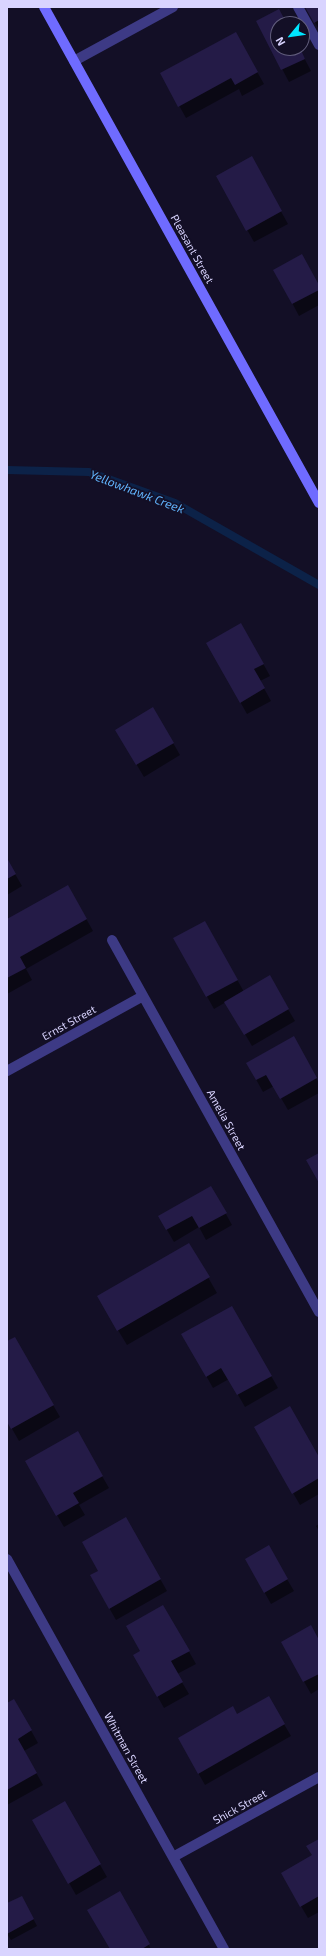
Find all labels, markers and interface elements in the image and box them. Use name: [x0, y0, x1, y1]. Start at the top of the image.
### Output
north arrow: [270, 16, 310, 56]
text: N: [272, 35, 288, 48]
street label: Pleasant Street: [168, 212, 216, 286]
water label: Yellowhawk Creek: [88, 467, 186, 517]
street label: Ernst Street: [40, 1003, 98, 1043]
street label: Amelia Street: [204, 1087, 248, 1153]
street label: Whitman Street: [101, 1710, 151, 1786]
street label: Shick Street: [211, 1787, 269, 1827]

